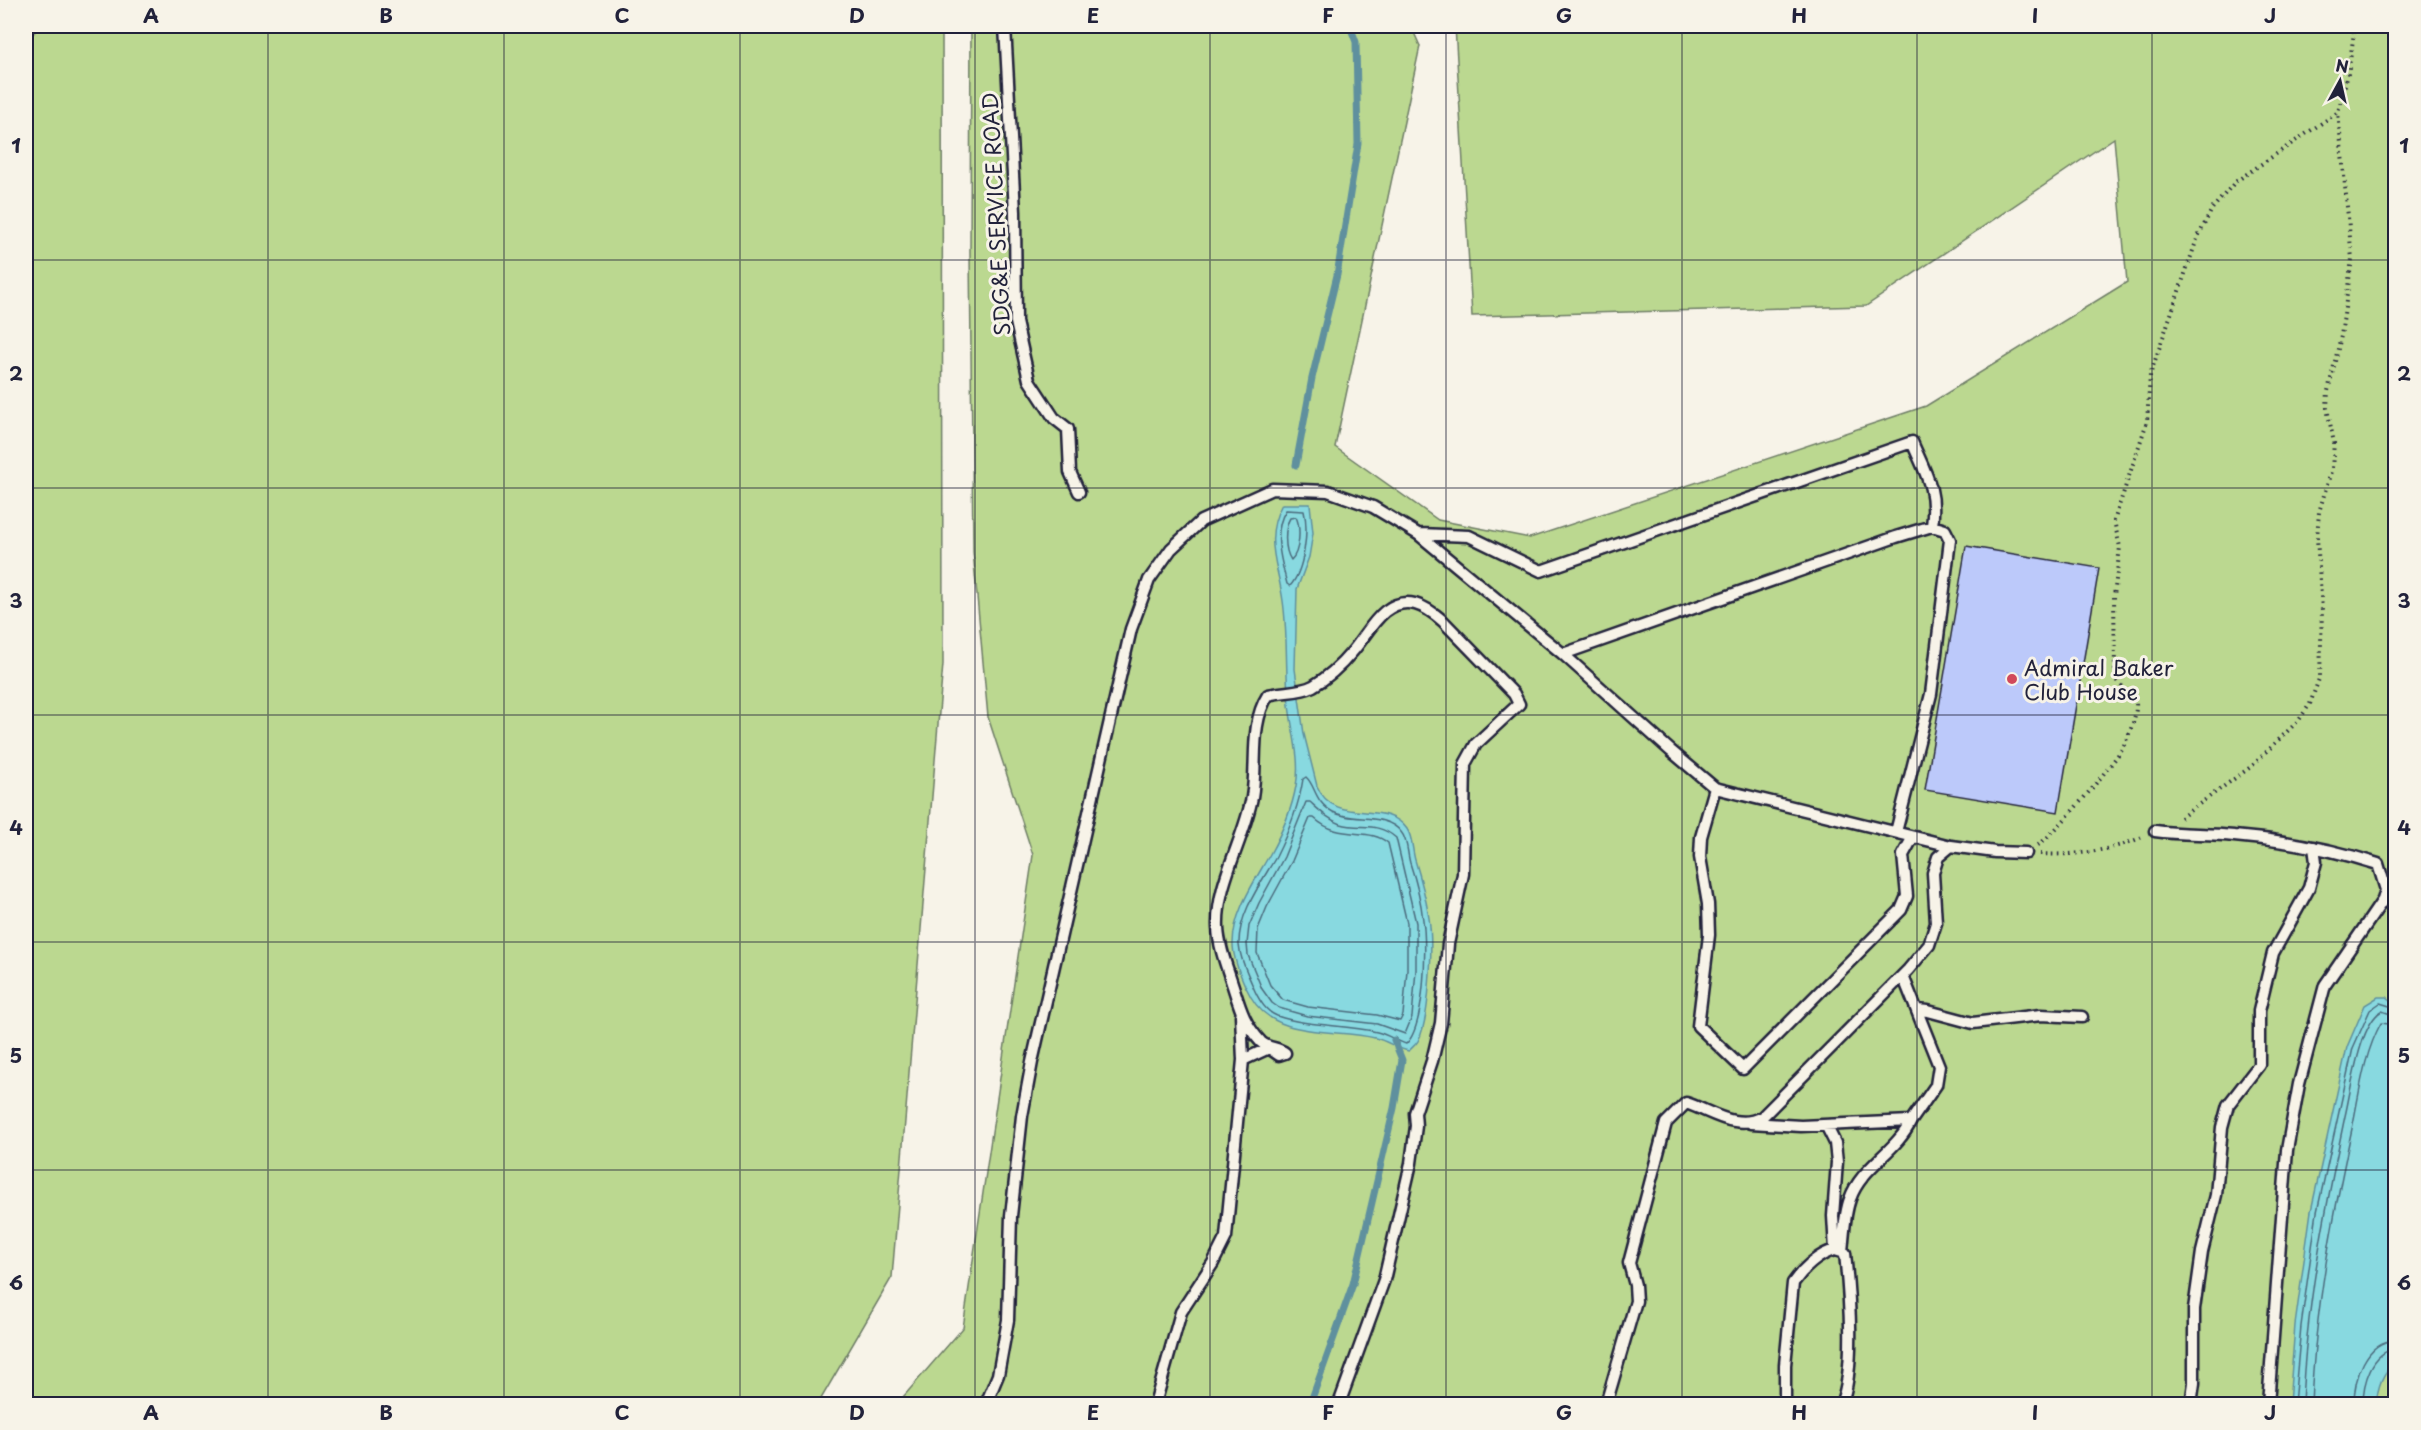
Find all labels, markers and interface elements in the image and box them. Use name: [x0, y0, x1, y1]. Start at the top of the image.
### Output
text: A: [143, 0, 159, 30]
text: B: [379, 0, 393, 30]
text: C: [614, 0, 630, 30]
text: D: [849, 0, 865, 30]
text: E: [1087, 0, 1099, 30]
text: F: [1322, 0, 1334, 30]
text: G: [1556, 0, 1572, 30]
text: H: [1791, 0, 1807, 30]
text: I: [2032, 0, 2038, 30]
text: J: [2264, 0, 2276, 30]
north arrow: [2310, 51, 2370, 111]
text: N: [2334, 52, 2350, 78]
street label: SDG&E SERVICE ROAD: [973, 92, 1017, 336]
text: 1: [11, 130, 21, 160]
text: 1: [2399, 130, 2409, 160]
text: 2: [9, 358, 23, 388]
text: 2: [2397, 358, 2411, 388]
text: 3: [9, 585, 23, 615]
text: 3: [2397, 585, 2411, 615]
place label: Admiral Baker Club House: [2024, 651, 2174, 707]
marker: Admiral Baker Club House: [2005, 672, 2019, 686]
text: 4: [9, 812, 23, 842]
text: 4: [2397, 812, 2411, 842]
text: 5: [10, 1040, 22, 1070]
text: 5: [2398, 1040, 2410, 1070]
text: 6: [9, 1267, 23, 1297]
text: 6: [2397, 1267, 2411, 1297]
text: A: [143, 1397, 159, 1427]
text: B: [379, 1397, 393, 1427]
text: C: [614, 1397, 630, 1427]
text: D: [849, 1397, 865, 1427]
text: E: [1087, 1397, 1099, 1427]
text: F: [1322, 1397, 1334, 1427]
text: G: [1556, 1397, 1572, 1427]
text: H: [1791, 1397, 1807, 1427]
text: I: [2032, 1397, 2038, 1427]
text: J: [2264, 1397, 2276, 1427]

